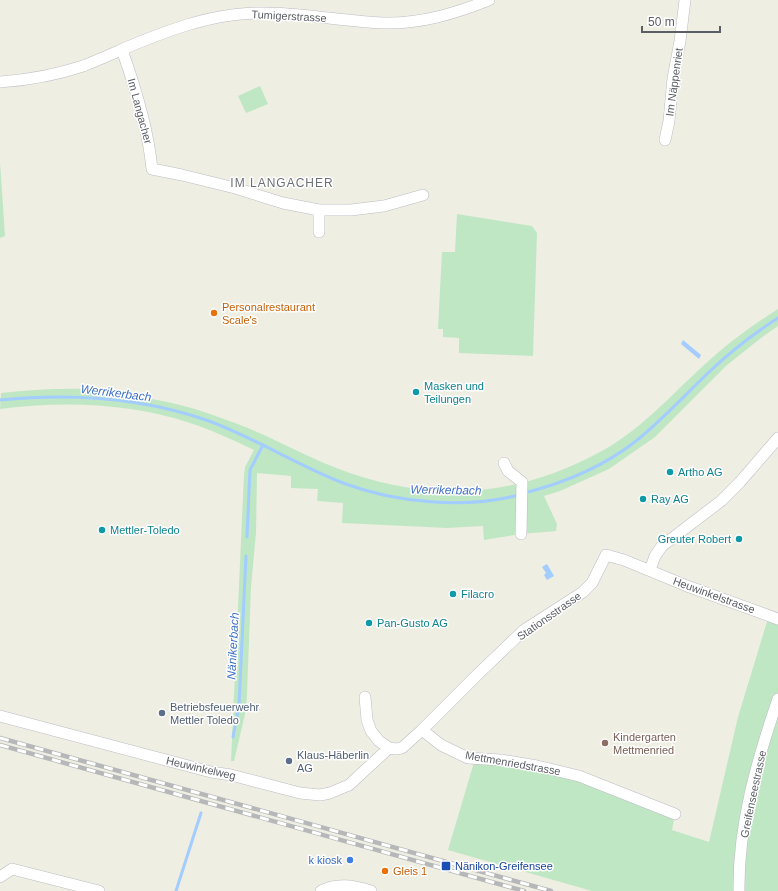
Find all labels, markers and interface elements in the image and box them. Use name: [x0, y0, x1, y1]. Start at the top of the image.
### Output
street label: Tumigerstrasse: [251, 8, 327, 24]
scale bar: [642, 8, 720, 34]
text: 50 m: [648, 15, 675, 29]
street label: Im Näppenriet: [663, 47, 685, 117]
street label: Im Langacher: [125, 77, 155, 145]
district label: IM LANGACHER: [230, 176, 334, 190]
place label: Personalrestaurant Scale's: [222, 301, 315, 326]
marker: Personalrestaurant Scale's: [209, 308, 219, 318]
place label: Masken und Teilungen: [424, 380, 484, 405]
water label: Werrikerbach: [80, 382, 152, 404]
marker: Masken und Teilungen: [411, 387, 421, 397]
place label: Artho AG: [678, 466, 723, 478]
marker: Artho AG: [665, 467, 675, 477]
water label: Werrikerbach: [410, 482, 482, 498]
place label: Ray AG: [651, 493, 689, 505]
marker: Ray AG: [638, 494, 648, 504]
place label: Mettler-Toledo: [110, 524, 180, 536]
marker: Mettler-Toledo: [97, 525, 107, 535]
place label: Greuter Robert: [658, 533, 731, 545]
marker: Greuter Robert: [734, 534, 744, 544]
street label: Heuwinkelstrasse: [671, 575, 757, 615]
place label: Filacro: [461, 588, 494, 600]
marker: Filacro: [448, 589, 458, 599]
street label: Stationsstrasse: [515, 590, 583, 642]
water label: Nänikerbach: [224, 612, 242, 680]
place label: Pan-Gusto AG: [377, 617, 448, 629]
marker: Pan-Gusto AG: [364, 618, 374, 628]
place label: Betriebsfeuerwehr Mettler Toledo: [170, 701, 260, 726]
marker: Betriebsfeuerwehr Mettler Toledo: [157, 708, 167, 718]
place label: Kindergarten Mettmenried: [613, 731, 676, 756]
marker: Kindergarten Mettmenried: [600, 738, 610, 748]
place label: Klaus-Häberlin AG: [297, 749, 369, 774]
street label: Mettmenriedstrasse: [464, 749, 562, 777]
street label: Greifenseestrasse: [738, 749, 768, 839]
street label: Heuwinkelweg: [165, 754, 237, 782]
marker: Klaus-Häberlin AG: [284, 756, 294, 766]
place label: k kiosk: [308, 854, 342, 866]
marker: k kiosk: [345, 855, 355, 865]
marker: Nänikon-Greifensee: [440, 860, 452, 872]
place label: Nänikon-Greifensee: [455, 860, 553, 872]
place label: Gleis 1: [393, 865, 427, 877]
marker: Gleis 1: [380, 866, 390, 876]

